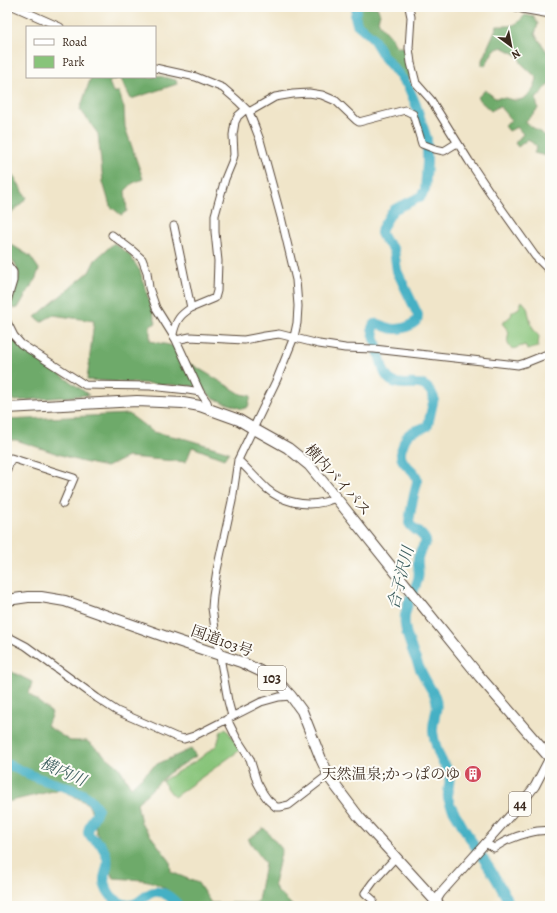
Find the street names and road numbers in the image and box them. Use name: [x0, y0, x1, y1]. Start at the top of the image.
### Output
street label: 横内バイパス: [301, 440, 375, 520]
street label: 国道103号: [188, 621, 256, 661]
road number: 103: [258, 666, 286, 690]
road number: 44: [509, 792, 531, 816]

